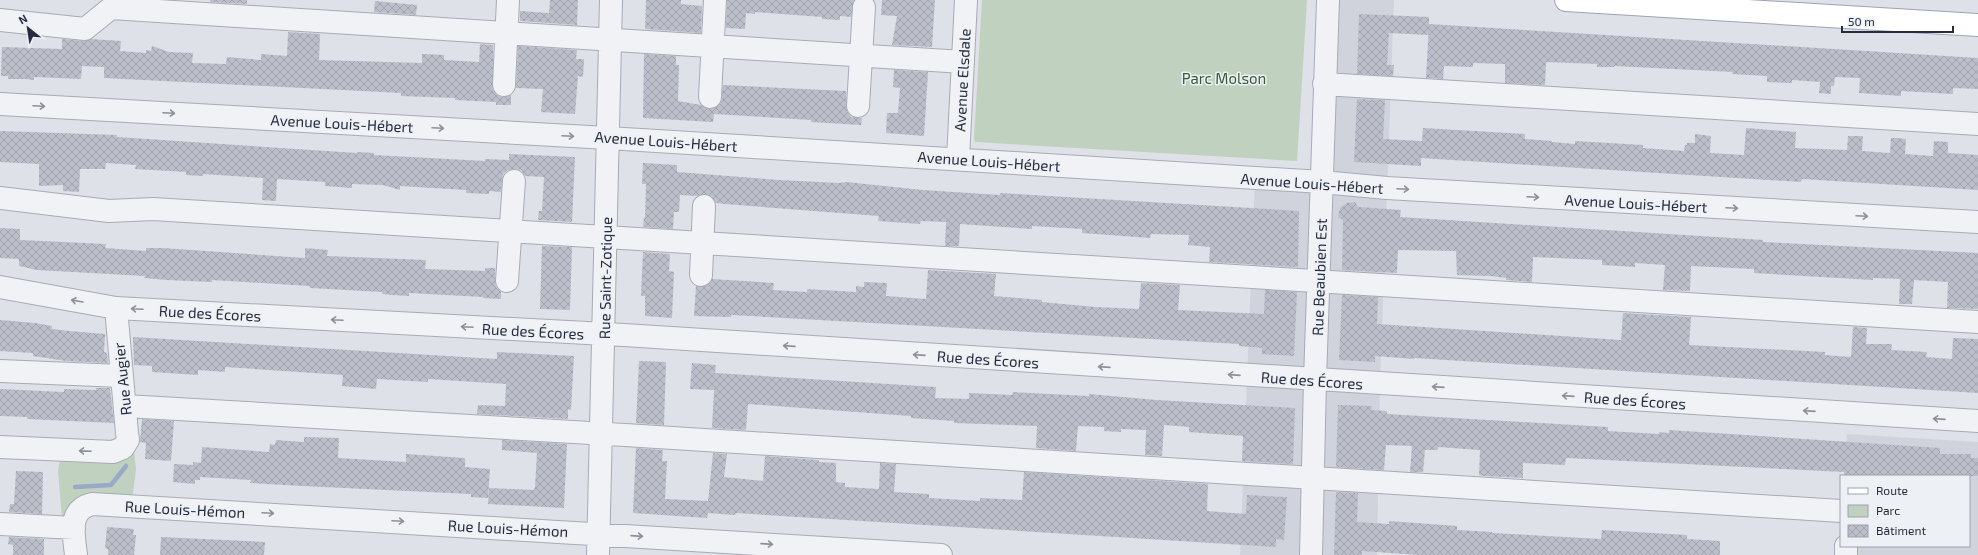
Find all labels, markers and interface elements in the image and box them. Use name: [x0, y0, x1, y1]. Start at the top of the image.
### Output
north arrow: [8, 8, 48, 48]
scale bar: [1842, 8, 1953, 34]
text: N: [16, 11, 29, 27]
text: 50 m: [1848, 14, 1875, 28]
street label: Avenue Elsdale: [950, 28, 974, 132]
park label: Parc Molson: [1182, 69, 1266, 87]
one-way arrow: [32, 102, 45, 110]
one-way arrow: [162, 110, 175, 117]
street label: Avenue Louis-Hébert: [270, 110, 414, 136]
one-way arrow: [431, 125, 444, 132]
street label: Avenue Louis-Hébert: [594, 127, 738, 155]
one-way arrow: [561, 132, 574, 139]
street label: Avenue Louis-Hébert: [917, 147, 1061, 175]
street label: Avenue Louis-Hébert: [1240, 169, 1384, 197]
one-way arrow: [1396, 185, 1409, 193]
street label: Avenue Louis-Hébert: [1564, 190, 1708, 216]
one-way arrow: [1526, 193, 1539, 200]
one-way arrow: [1725, 205, 1738, 212]
one-way arrow: [1855, 212, 1868, 219]
street label: Rue Saint-Zotique: [595, 217, 615, 339]
street label: Rue Beaubien Est: [1308, 218, 1330, 336]
one-way arrow: [71, 297, 84, 305]
street label: Rue des Écores: [158, 301, 262, 325]
one-way arrow: [131, 306, 144, 313]
one-way arrow: [331, 316, 344, 324]
street label: Rue des Écores: [481, 319, 585, 343]
one-way arrow: [461, 323, 474, 331]
street label: Rue Augier: [109, 342, 135, 416]
one-way arrow: [783, 343, 796, 350]
street label: Rue des Écores: [936, 346, 1040, 372]
one-way arrow: [913, 351, 926, 358]
one-way arrow: [1098, 363, 1111, 370]
street label: Rue des Écores: [1260, 367, 1364, 393]
one-way arrow: [1228, 371, 1241, 378]
one-way arrow: [1432, 384, 1445, 391]
street label: Rue des Écores: [1583, 387, 1687, 413]
one-way arrow: [1562, 392, 1575, 399]
one-way arrow: [1803, 407, 1816, 414]
one-way arrow: [1933, 415, 1946, 422]
one-way arrow: [79, 447, 92, 454]
legend: [1840, 475, 1970, 547]
text: Route: [1876, 483, 1908, 497]
street label: Rue Louis-Hémon: [124, 497, 246, 521]
text: Parc: [1876, 503, 1900, 517]
one-way arrow: [261, 510, 274, 517]
street label: Rue Louis-Hémon: [447, 516, 569, 540]
one-way arrow: [391, 518, 404, 525]
text: Bâtiment: [1876, 523, 1927, 537]
one-way arrow: [630, 532, 643, 539]
one-way arrow: [760, 540, 773, 548]

